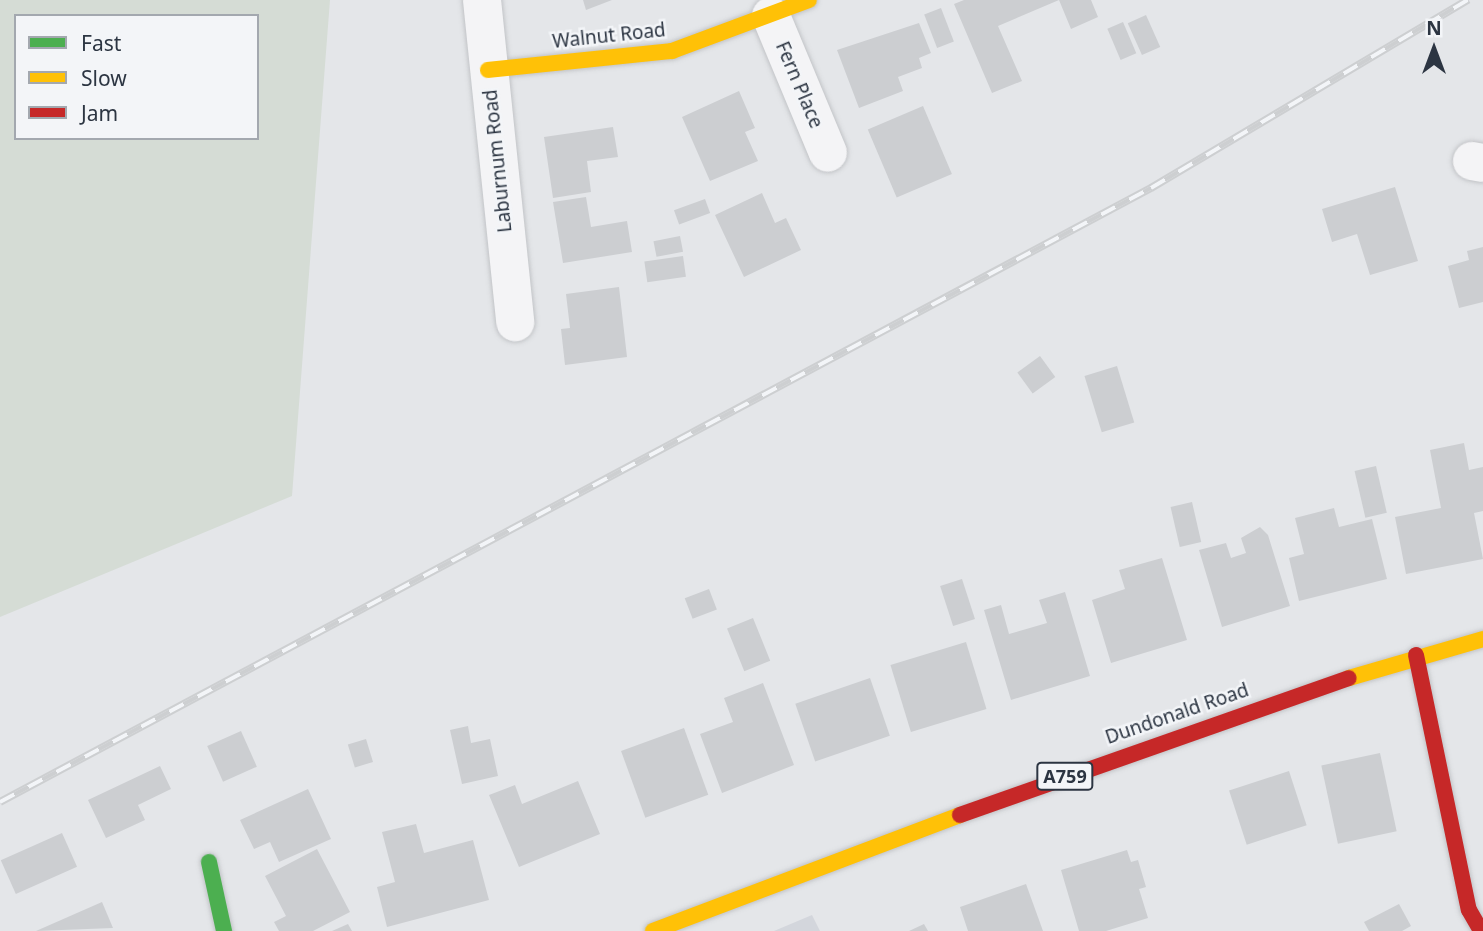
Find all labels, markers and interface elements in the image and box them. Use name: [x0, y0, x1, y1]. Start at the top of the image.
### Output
legend: [14, 14, 259, 140]
north arrow: [1399, 14, 1469, 84]
text: N: [1426, 15, 1442, 41]
street label: Walnut Road: [551, 19, 667, 53]
text: Fast: [81, 29, 121, 57]
street label: Fern Place: [771, 38, 827, 132]
text: Slow: [81, 64, 127, 92]
street label: Laburnum Road: [479, 88, 517, 234]
text: Jam: [81, 99, 118, 127]
street label: Dundonald Road: [1102, 679, 1252, 749]
road number: A759: [1035, 762, 1095, 790]

